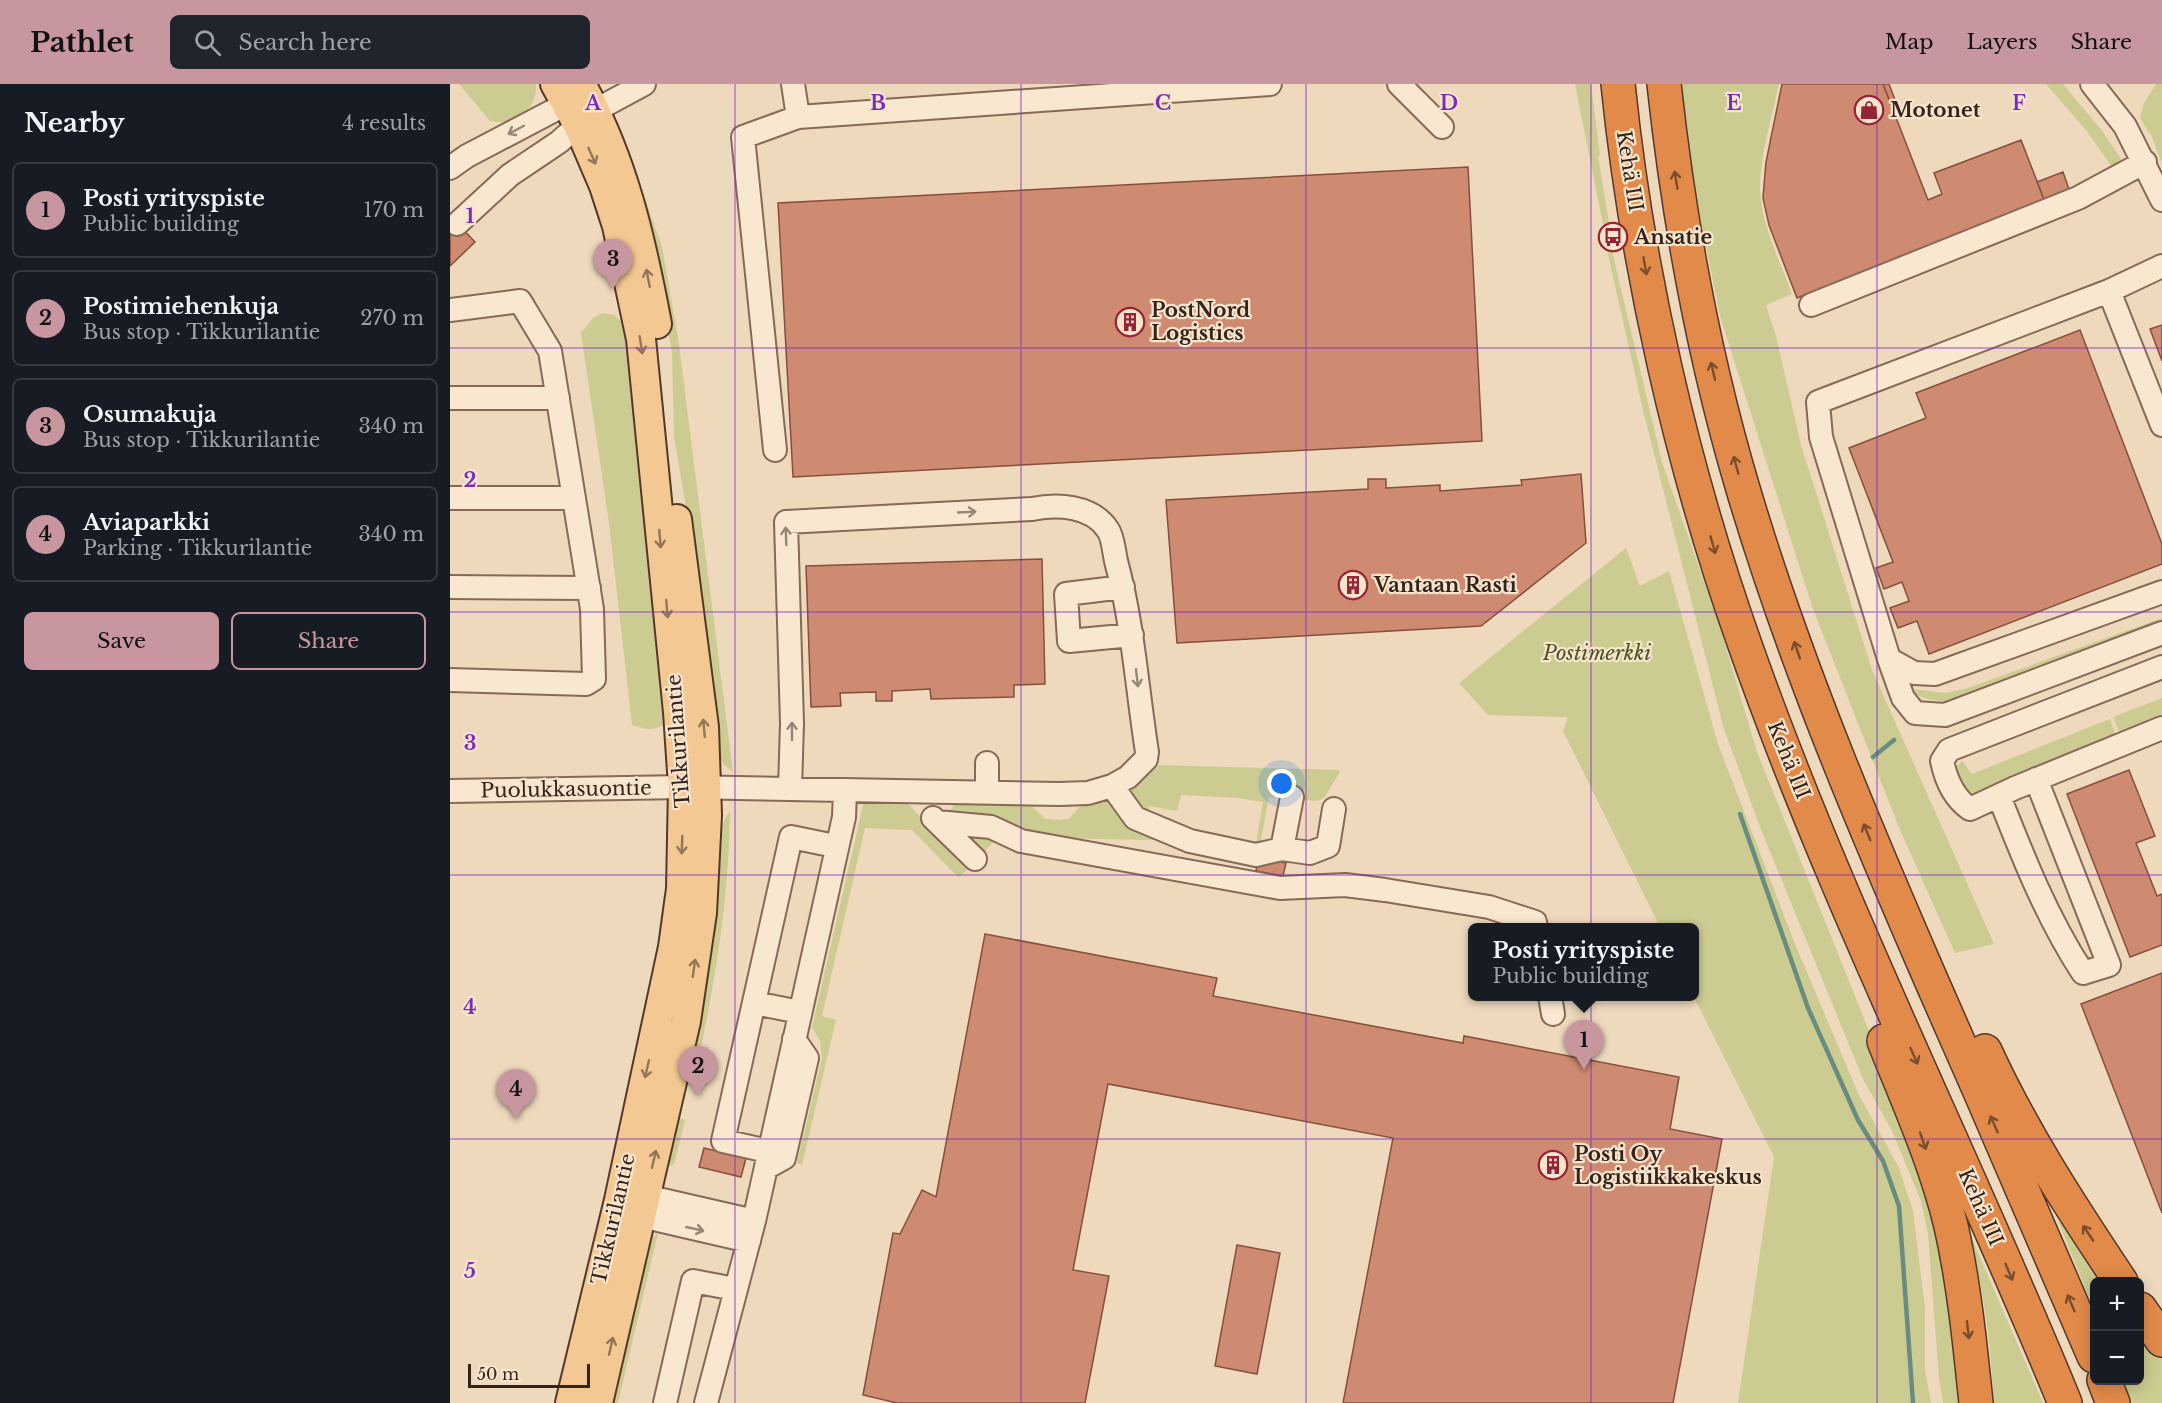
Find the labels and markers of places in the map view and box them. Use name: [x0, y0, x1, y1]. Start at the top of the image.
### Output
shop icon: Motonet: [1853, 94, 1885, 126]
place label: Motonet: [1890, 98, 1981, 122]
bus stop icon: Ansatie: [1597, 221, 1629, 253]
place label: Ansatie: [1633, 225, 1712, 249]
pin: 3: [594, 240, 632, 289]
place label: PostNord Logistics: [1151, 298, 1250, 345]
building icon: PostNord Logistics: [1114, 306, 1146, 338]
building icon: Vantaan Rasti: [1337, 569, 1369, 601]
place label: Vantaan Rasti: [1373, 573, 1517, 597]
pin: 1: [1564, 1020, 1604, 1070]
pin: 2: [678, 1046, 718, 1096]
pin: 4: [496, 1070, 536, 1119]
place label: Posti Oy Logistiikkakeskus: [1574, 1142, 1762, 1189]
building icon: Posti Oy Logistiikkakeskus: [1537, 1149, 1569, 1181]

